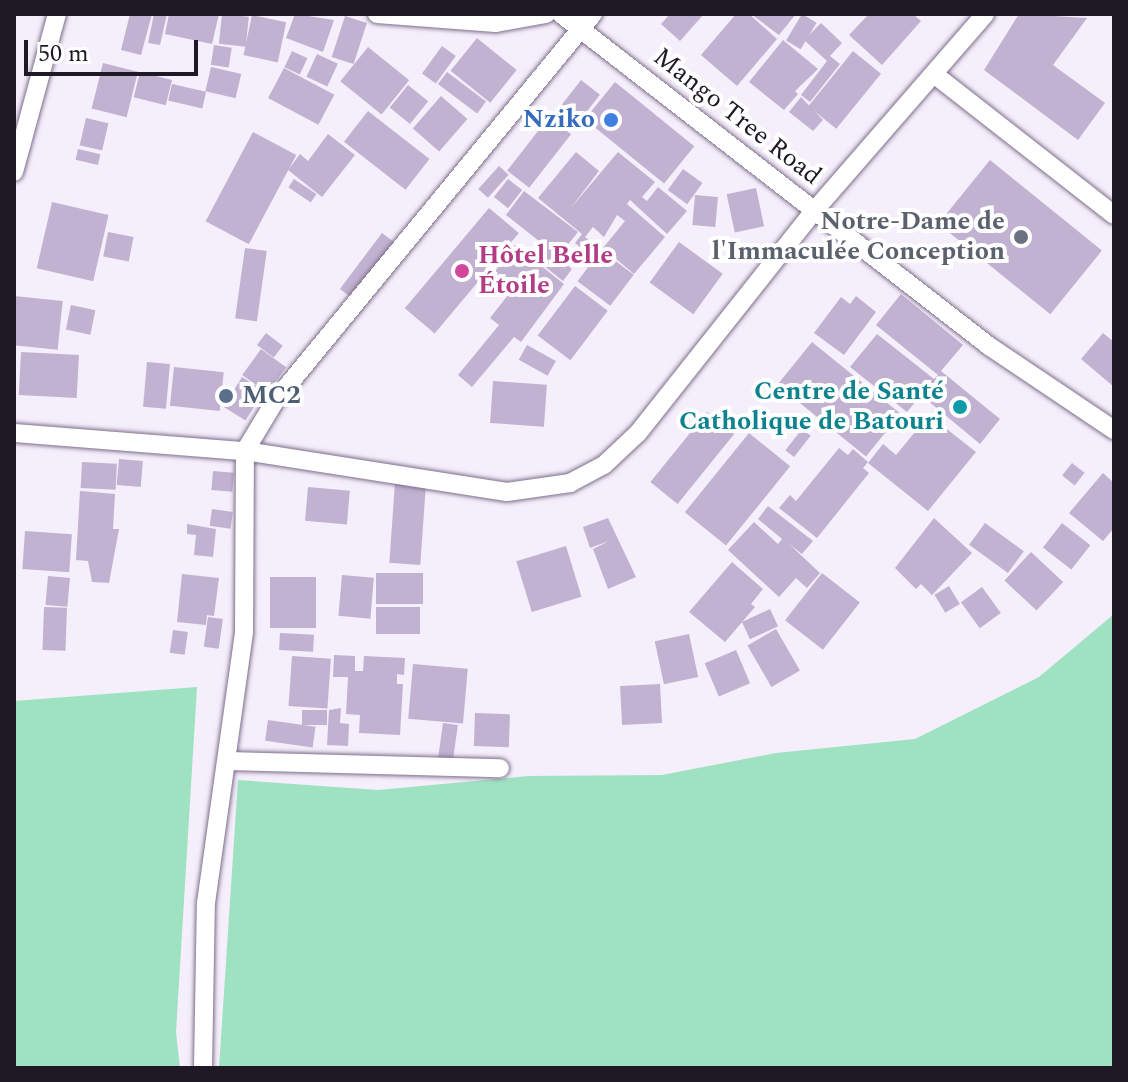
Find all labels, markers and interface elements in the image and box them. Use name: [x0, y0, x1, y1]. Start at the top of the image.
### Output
scale bar: [28, 24, 202, 74]
text: 50 m: [38, 36, 89, 72]
street label: Mango Tree Road: [647, 42, 827, 192]
place label: Nziko: [523, 104, 595, 136]
marker: Nziko: [602, 111, 620, 129]
place label: Notre-Dame de l'Immaculée Conception: [712, 206, 1005, 268]
marker: Notre-Dame de l'Immaculée Conception: [1012, 228, 1030, 246]
place label: Hôtel Belle Étoile: [478, 240, 613, 302]
marker: Hôtel Belle Étoile: [453, 262, 471, 280]
place label: Centre de Santé Catholique de Batouri: [679, 376, 944, 438]
place label: MC2: [242, 380, 301, 412]
marker: MC2: [217, 387, 235, 405]
marker: Centre de Santé Catholique de Batouri: [951, 398, 969, 416]

